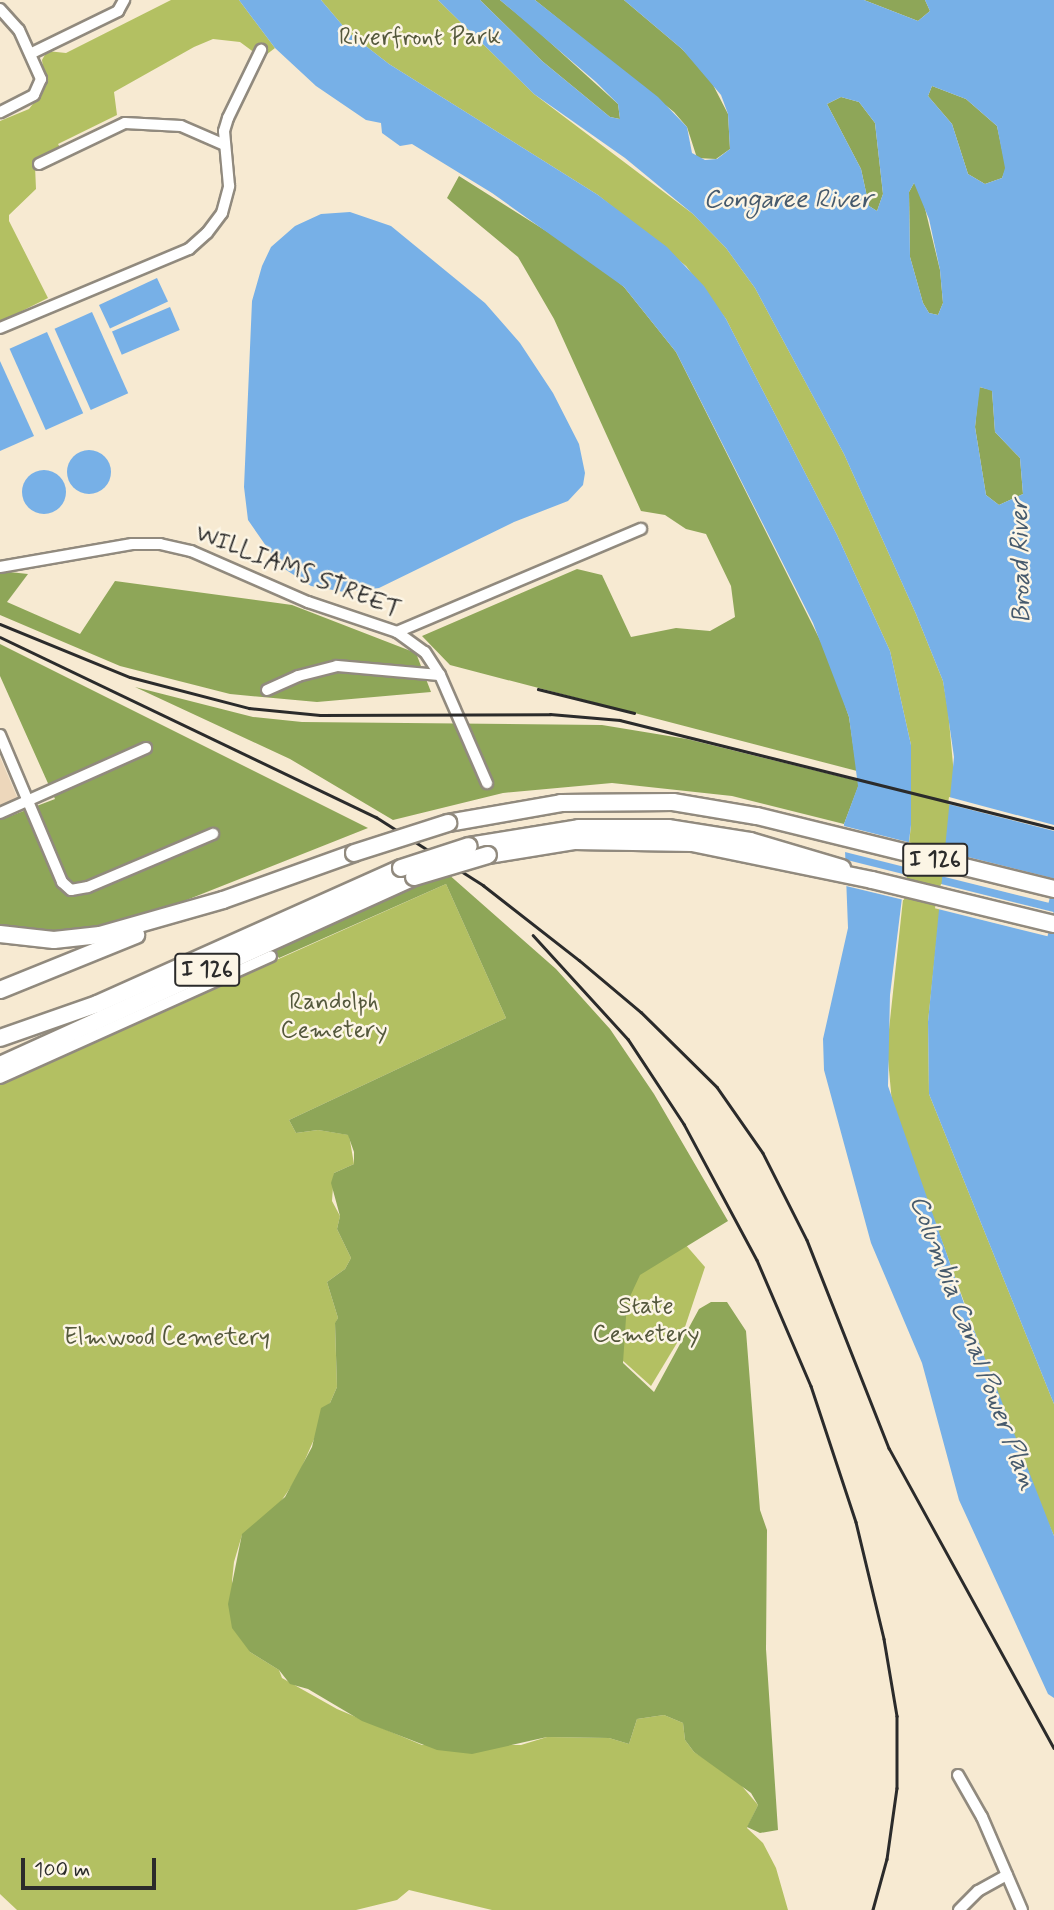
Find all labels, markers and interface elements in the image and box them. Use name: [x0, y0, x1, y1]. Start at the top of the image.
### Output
park label: Riverfront Park: [341, 24, 499, 52]
water label: Congaree River: [704, 185, 872, 217]
water label: Broad River: [1005, 497, 1039, 625]
street label: WILLIAMS STREET: [190, 519, 406, 625]
road number: I 126: [902, 840, 968, 880]
road number: I 126: [174, 951, 240, 990]
park label: Randolph Cemetery: [280, 989, 388, 1045]
water label: Columbia Canal Power Plan: [902, 1192, 1042, 1494]
park label: State Cemetery: [592, 1293, 700, 1349]
park label: Elmwood Cemetery: [65, 1324, 269, 1352]
scale bar: [24, 1843, 159, 1887]
text: 100 m: [34, 1856, 90, 1884]

